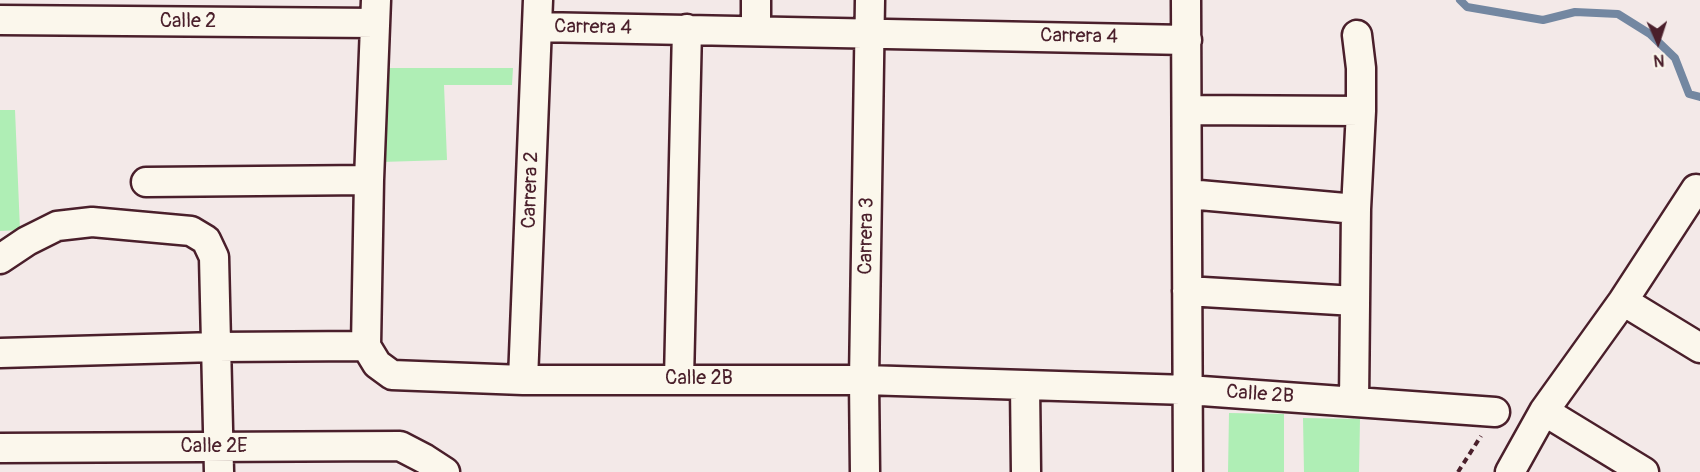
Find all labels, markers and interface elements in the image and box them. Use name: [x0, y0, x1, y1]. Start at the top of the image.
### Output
street label: Calle 2: [160, 10, 216, 34]
north arrow: [1628, 12, 1688, 72]
street label: Carrera 4: [554, 15, 632, 41]
street label: Carrera 4: [1040, 24, 1118, 50]
text: N: [1653, 50, 1665, 70]
street label: Carrera 2: [518, 151, 544, 229]
street label: Carrera 3: [854, 197, 880, 275]
street label: Calle 2B: [665, 367, 733, 391]
street label: Calle 2B: [1225, 381, 1295, 409]
street label: Calle 2E: [181, 435, 247, 459]

